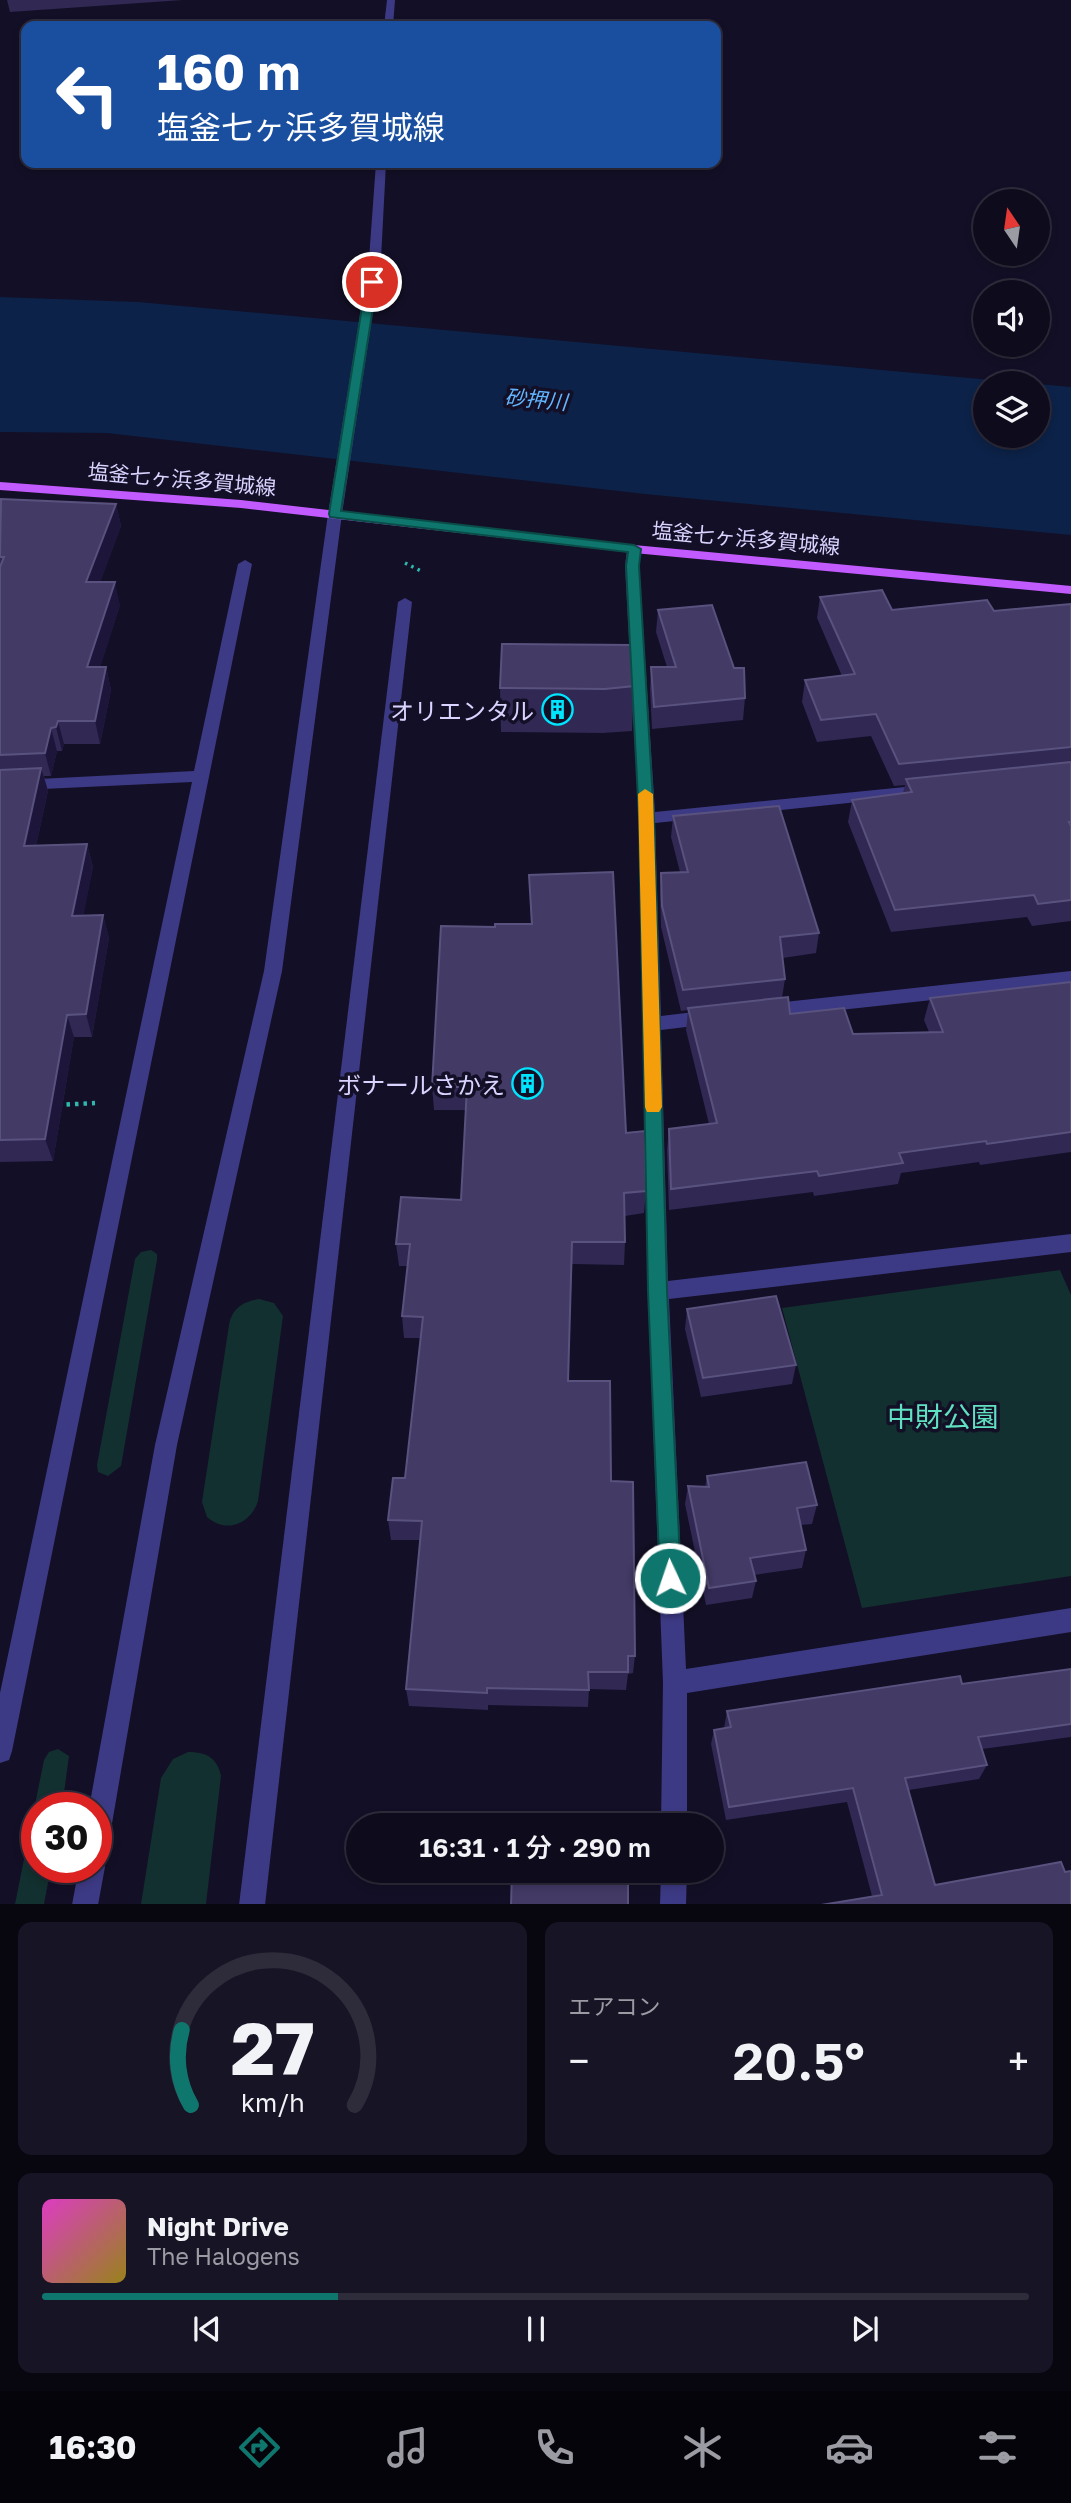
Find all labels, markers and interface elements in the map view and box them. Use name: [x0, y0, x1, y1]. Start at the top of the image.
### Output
text: 160 m: [157, 42, 300, 101]
icon: left: [42, 49, 133, 140]
text: 塩釜七ヶ浜多賀城線: [157, 108, 445, 146]
north arrow: [973, 189, 1050, 266]
map controls: [973, 189, 1050, 448]
pin: [342, 252, 402, 312]
icon: arrive: [353, 263, 391, 301]
button: sound: [973, 280, 1050, 357]
button: layers: [973, 371, 1050, 448]
water label: 砂押川: [503, 383, 571, 415]
street label: 塩釜七ヶ浜多賀城線: [87, 458, 277, 500]
street label: 塩釜七ヶ浜多賀城線: [651, 517, 841, 559]
building icon: オリエンタル: [540, 693, 574, 727]
place label: オリエンタル: [390, 696, 534, 725]
building icon: ボナールさかえ: [511, 1067, 545, 1101]
place label: ボナールさかえ: [337, 1070, 505, 1099]
park label: 中財公園: [887, 1400, 999, 1433]
position arrow: [633, 1541, 707, 1615]
speed limit sign: 30: [21, 1792, 112, 1883]
text: 16:31 · 1 分 · 290 m: [419, 1832, 651, 1863]
text: エアコン: [569, 1992, 661, 2020]
text: 27: [230, 2004, 314, 2091]
text: 20.5°: [733, 2029, 865, 2091]
text: −: [569, 2038, 589, 2083]
text: +: [1008, 2038, 1029, 2083]
text: km/h: [240, 2086, 304, 2117]
text: Night Drive: [147, 2211, 289, 2242]
text: The Halogens: [147, 2242, 300, 2270]
icon: previous: [188, 2310, 226, 2348]
icon: pause: [517, 2310, 555, 2348]
icon: next: [846, 2310, 884, 2348]
icon: directions: [235, 2423, 284, 2472]
icon: music: [383, 2423, 432, 2472]
icon: phone: [530, 2423, 579, 2472]
icon: climate: [678, 2423, 727, 2472]
icon: car: [825, 2423, 874, 2472]
icon: filters: [973, 2423, 1022, 2472]
text: 16:30: [49, 2428, 137, 2466]

